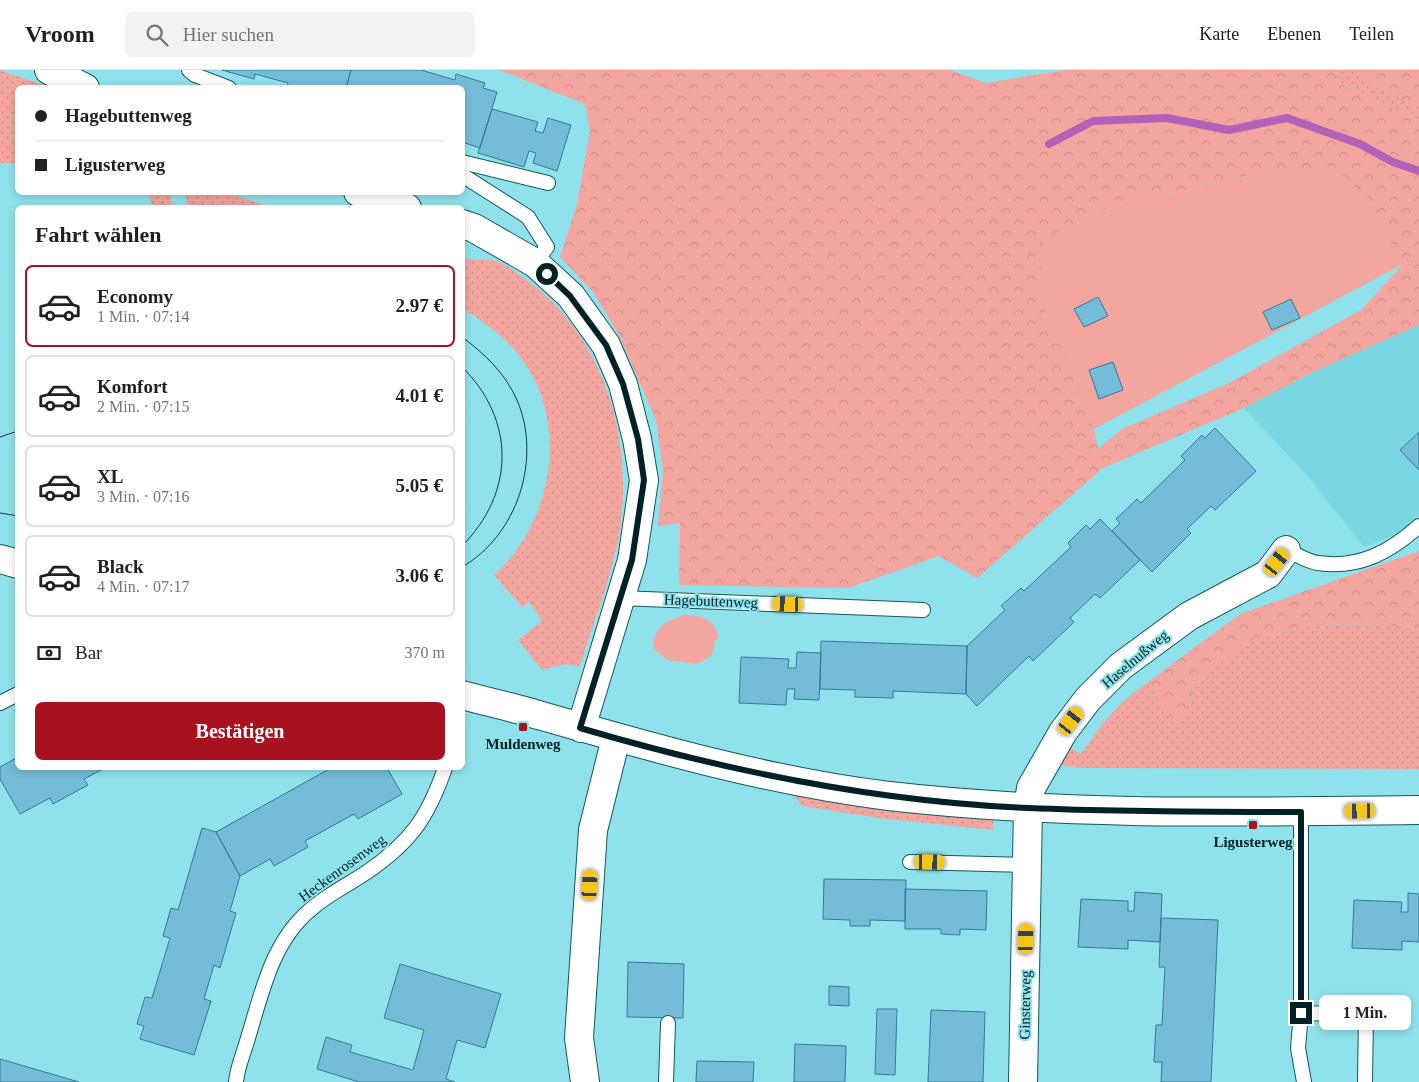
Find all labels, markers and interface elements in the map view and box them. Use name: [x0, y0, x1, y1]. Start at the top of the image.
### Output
search box: [125, 12, 475, 57]
text: Vroom: [25, 21, 95, 47]
icon: search: [143, 21, 171, 49]
text: Hier suchen: [183, 24, 274, 45]
text: Karte: [1199, 24, 1239, 44]
text: Ebenen: [1267, 24, 1321, 44]
text: Teilen: [1349, 24, 1394, 44]
text: Hagebuttenweg: [65, 105, 192, 126]
text: Ligusterweg: [65, 154, 165, 175]
text: Fahrt wählen: [35, 222, 162, 247]
route start: [536, 263, 558, 285]
icon: car: [37, 284, 82, 329]
text: Economy: [97, 286, 173, 307]
text: 2.97 €: [396, 295, 443, 316]
text: 1 Min. · 07:14: [97, 308, 189, 325]
icon: car: [37, 374, 82, 419]
text: Komfort: [97, 376, 168, 397]
text: 4.01 €: [396, 385, 443, 406]
text: 2 Min. · 07:15: [97, 398, 189, 415]
icon: car: [37, 464, 82, 509]
text: XL: [97, 466, 123, 487]
text: 5.05 €: [396, 475, 443, 496]
text: 3 Min. · 07:16: [97, 488, 189, 505]
car: [1261, 546, 1292, 578]
icon: car: [37, 554, 82, 599]
text: Black: [97, 556, 143, 577]
text: 3.06 €: [396, 565, 443, 586]
text: 4 Min. · 07:17: [97, 578, 189, 595]
street label: Hagebuttenweg: [664, 591, 759, 611]
car: [772, 596, 803, 612]
street label: Haselnußweg: [1099, 626, 1172, 691]
icon: cash: [35, 639, 63, 667]
text: Bar: [75, 642, 102, 663]
text: 370 m: [405, 644, 445, 661]
button: Bestätigen: [35, 702, 445, 760]
car: [1055, 705, 1086, 737]
marker: Muldenweg: [517, 721, 529, 733]
place label: Muldenweg: [486, 736, 561, 752]
car: [1344, 803, 1375, 819]
marker: Ligusterweg: [1247, 819, 1259, 831]
street label: Heckenrosenweg: [296, 831, 389, 905]
place label: Ligusterweg: [1213, 834, 1293, 850]
car: [914, 854, 945, 870]
car: [581, 870, 598, 900]
car: [1017, 924, 1034, 954]
street label: Ginsterweg: [1016, 970, 1034, 1040]
callout: 1 Min.: [1318, 996, 1411, 1030]
route end: [1290, 1002, 1312, 1024]
text: 1 Min.: [1343, 1004, 1387, 1021]

